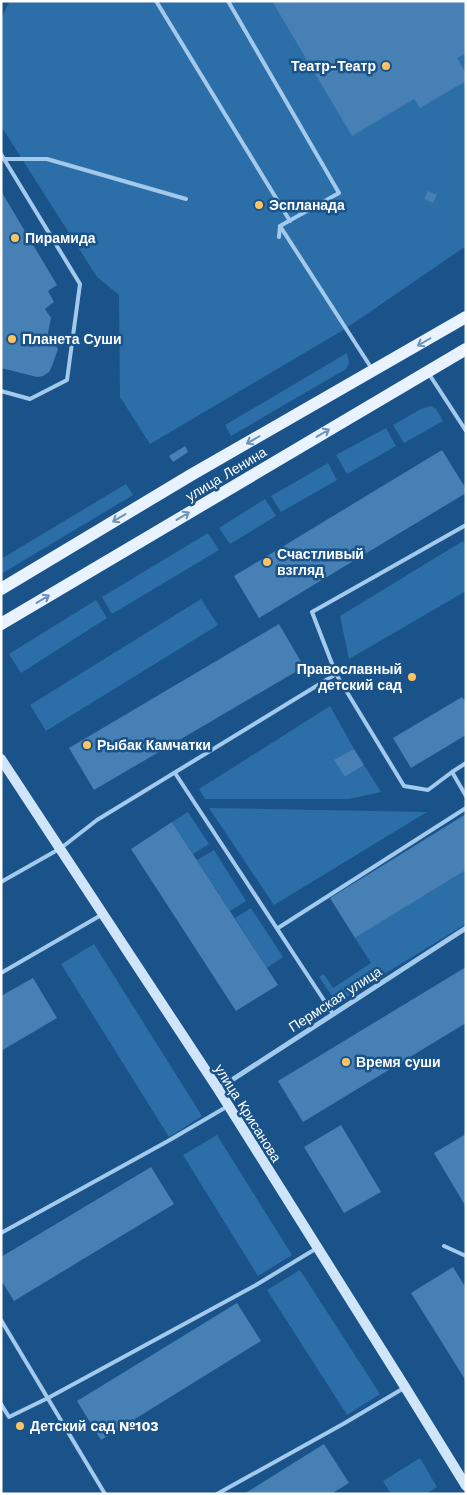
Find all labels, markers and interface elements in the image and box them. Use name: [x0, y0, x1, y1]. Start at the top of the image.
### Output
place label: Театр-Театр: [291, 58, 376, 74]
marker: Театр-Театр: [380, 60, 392, 72]
place label: Эспланада: [269, 197, 345, 213]
marker: Эспланада: [253, 199, 265, 211]
place label: Пирамида: [25, 230, 96, 246]
marker: Пирамида: [9, 232, 21, 244]
place label: Планета Суши: [22, 331, 122, 347]
marker: Планета Суши: [6, 333, 18, 345]
one-way arrow: [417, 337, 431, 347]
one-way arrow: [315, 428, 329, 438]
one-way arrow: [245, 435, 260, 445]
street label: улица Ленина: [183, 444, 269, 504]
one-way arrow: [175, 511, 190, 521]
one-way arrow: [113, 514, 127, 524]
place label: Счастливый взгляд: [277, 546, 364, 578]
marker: Счастливый взгляд: [261, 556, 273, 568]
one-way arrow: [36, 594, 50, 604]
place label: Православный детский сад: [297, 661, 402, 693]
marker: Православный детский сад: [406, 671, 418, 683]
place label: Рыбак Камчатки: [97, 737, 211, 753]
marker: Рыбак Камчатки: [81, 739, 93, 751]
street label: Пермская улица: [286, 963, 385, 1035]
place label: Время суши: [356, 1054, 441, 1070]
marker: Время суши: [340, 1056, 352, 1068]
street label: улица Крисанова: [211, 1061, 285, 1165]
place label: Детский сад №103: [30, 1418, 159, 1434]
marker: Детский сад №103: [14, 1420, 26, 1432]

